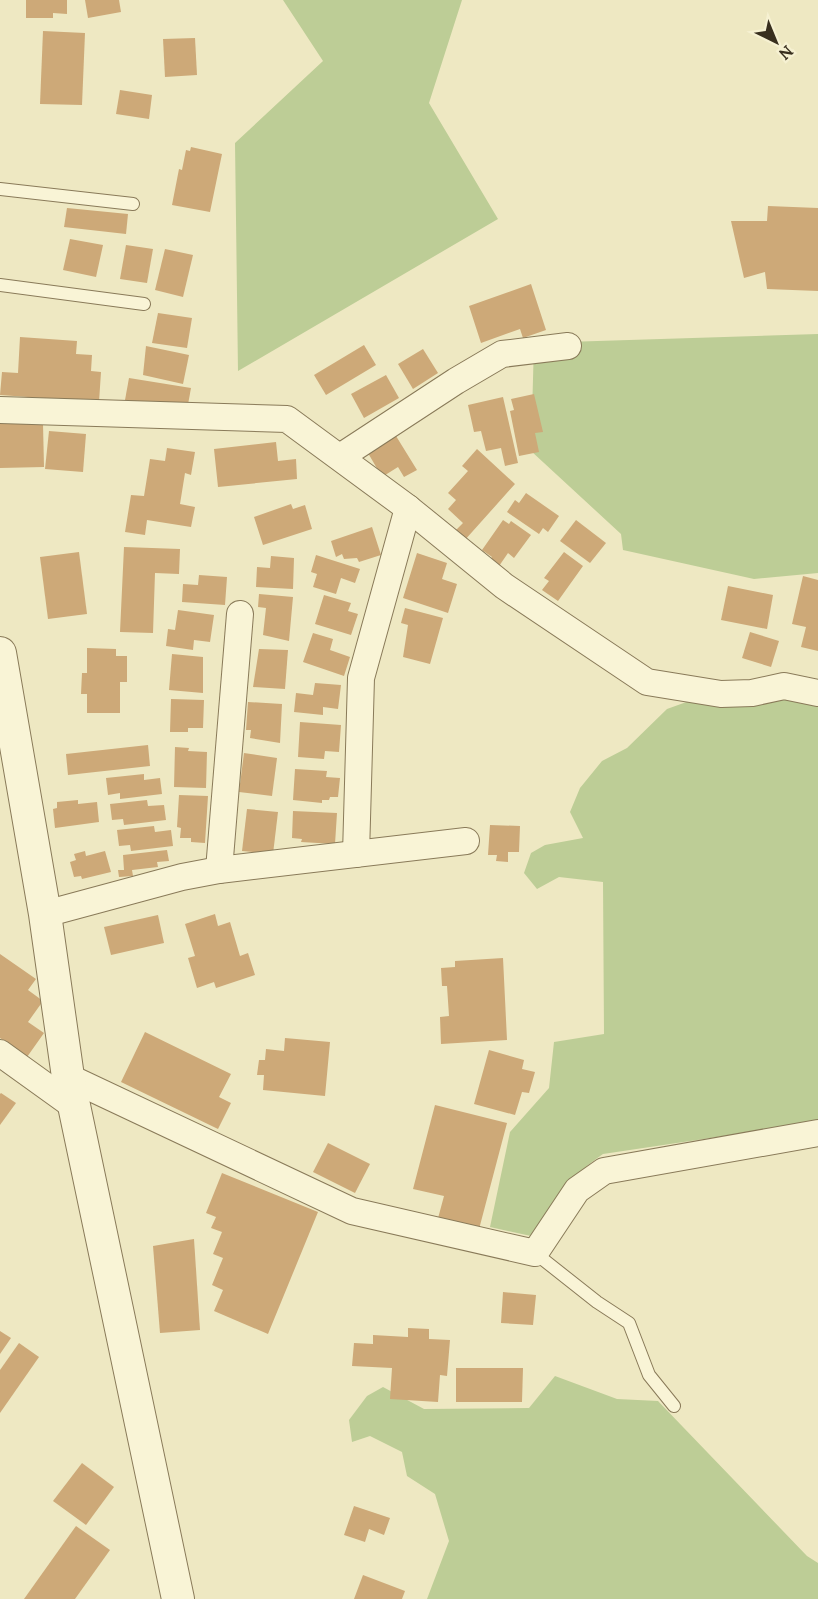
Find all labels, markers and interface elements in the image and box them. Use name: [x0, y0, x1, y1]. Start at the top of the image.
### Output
north arrow: [746, 12, 806, 72]
text: N: [775, 41, 798, 65]

